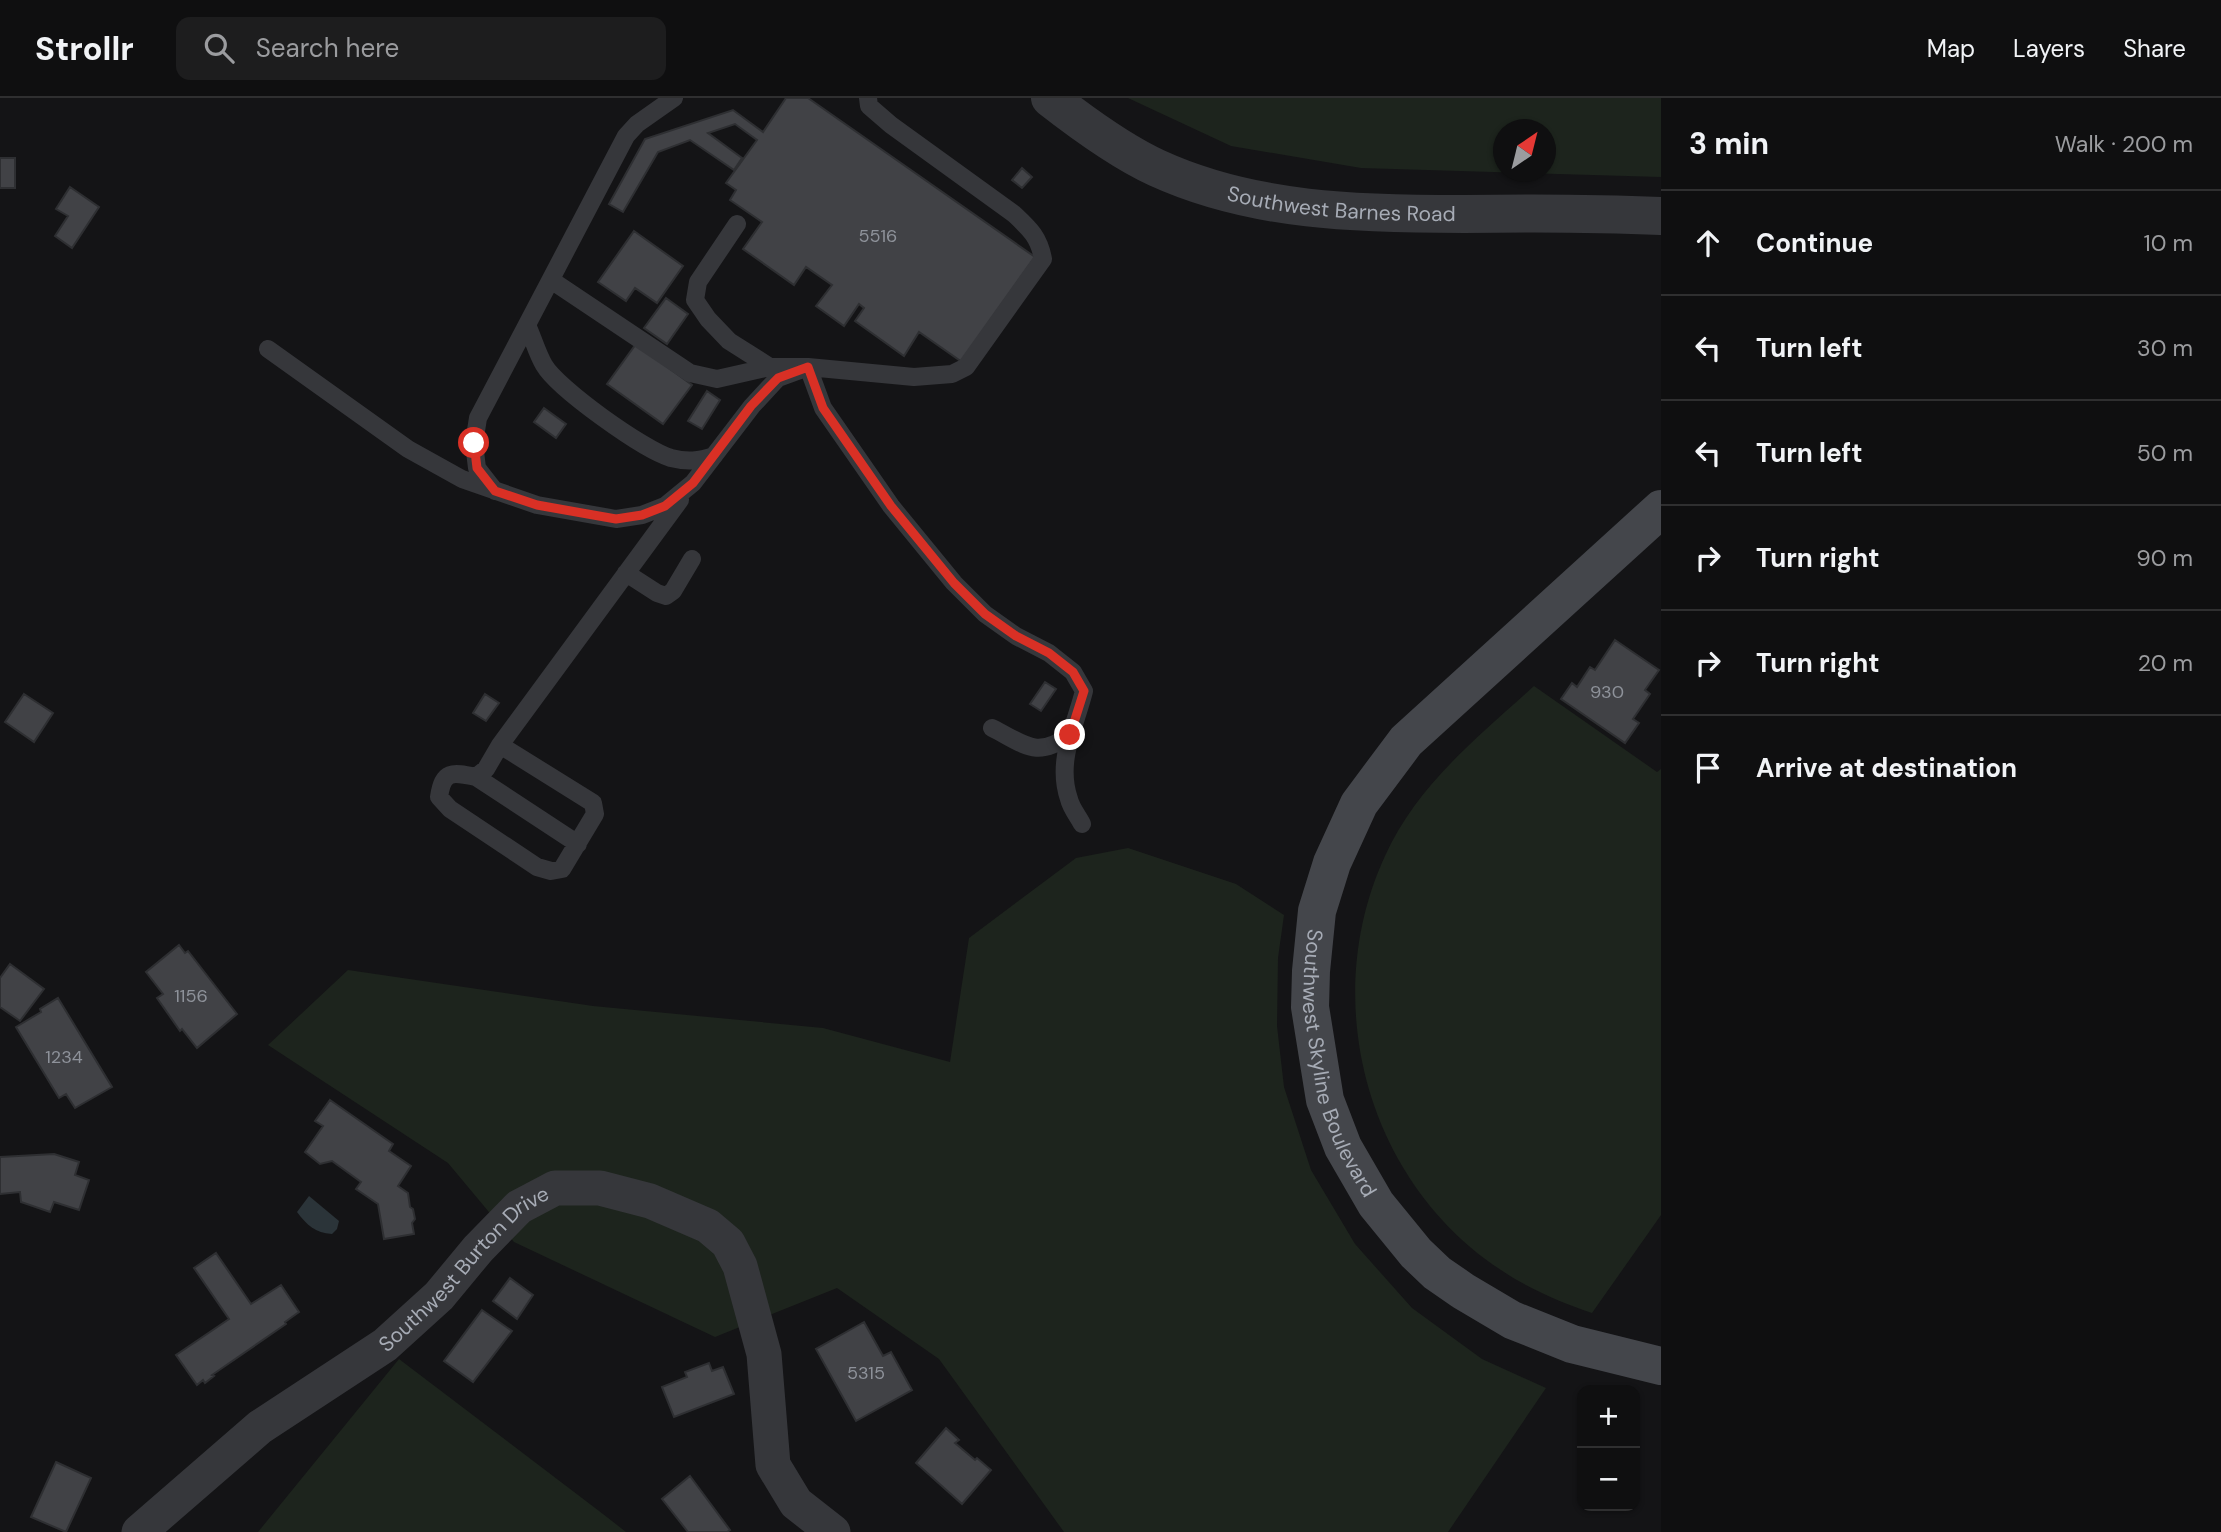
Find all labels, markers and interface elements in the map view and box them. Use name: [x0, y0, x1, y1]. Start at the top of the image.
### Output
search box: [176, 17, 666, 80]
text: Strollr: [35, 27, 134, 70]
icon: search: [200, 29, 238, 67]
text: Search here: [256, 31, 399, 65]
text: Map: [1927, 33, 1975, 64]
text: Layers: [2013, 33, 2085, 64]
text: Share: [2123, 33, 2186, 64]
north arrow: [1493, 119, 1556, 182]
text: 3 min: [1689, 124, 1769, 163]
text: Walk · 200 m: [2055, 129, 2193, 159]
street label: Southwest Barnes Road: [1224, 179, 1456, 228]
house number: 5516: [859, 224, 897, 248]
icon: ahead: [1689, 224, 1727, 262]
text: Continue: [1756, 226, 1873, 260]
text: 10 m: [2143, 228, 2193, 258]
icon: left: [1689, 329, 1727, 367]
text: Turn left: [1756, 331, 1863, 365]
text: 30 m: [2137, 333, 2193, 363]
route start: [458, 427, 489, 458]
icon: left: [1689, 434, 1727, 472]
text: Turn left: [1756, 436, 1863, 470]
text: 50 m: [2137, 438, 2193, 468]
icon: right: [1689, 539, 1727, 577]
text: Turn right: [1756, 541, 1880, 575]
text: 90 m: [2136, 543, 2193, 573]
icon: right: [1689, 644, 1727, 682]
text: Turn right: [1756, 646, 1880, 680]
text: 20 m: [2138, 648, 2193, 678]
house number: 930: [1590, 680, 1624, 704]
route end: [1054, 719, 1085, 750]
icon: arrive: [1689, 749, 1727, 787]
text: Arrive at destination: [1756, 751, 2017, 785]
street label: Southwest Skyline Boulevard: [1295, 928, 1383, 1202]
house number: 1156: [174, 984, 208, 1008]
house number: 1234: [45, 1045, 83, 1069]
street label: Southwest Burton Drive: [373, 1180, 554, 1358]
house number: 5315: [847, 1361, 885, 1385]
map controls: [1577, 1385, 1640, 1511]
button: +: [1577, 1385, 1640, 1448]
button: −: [1577, 1448, 1640, 1511]

